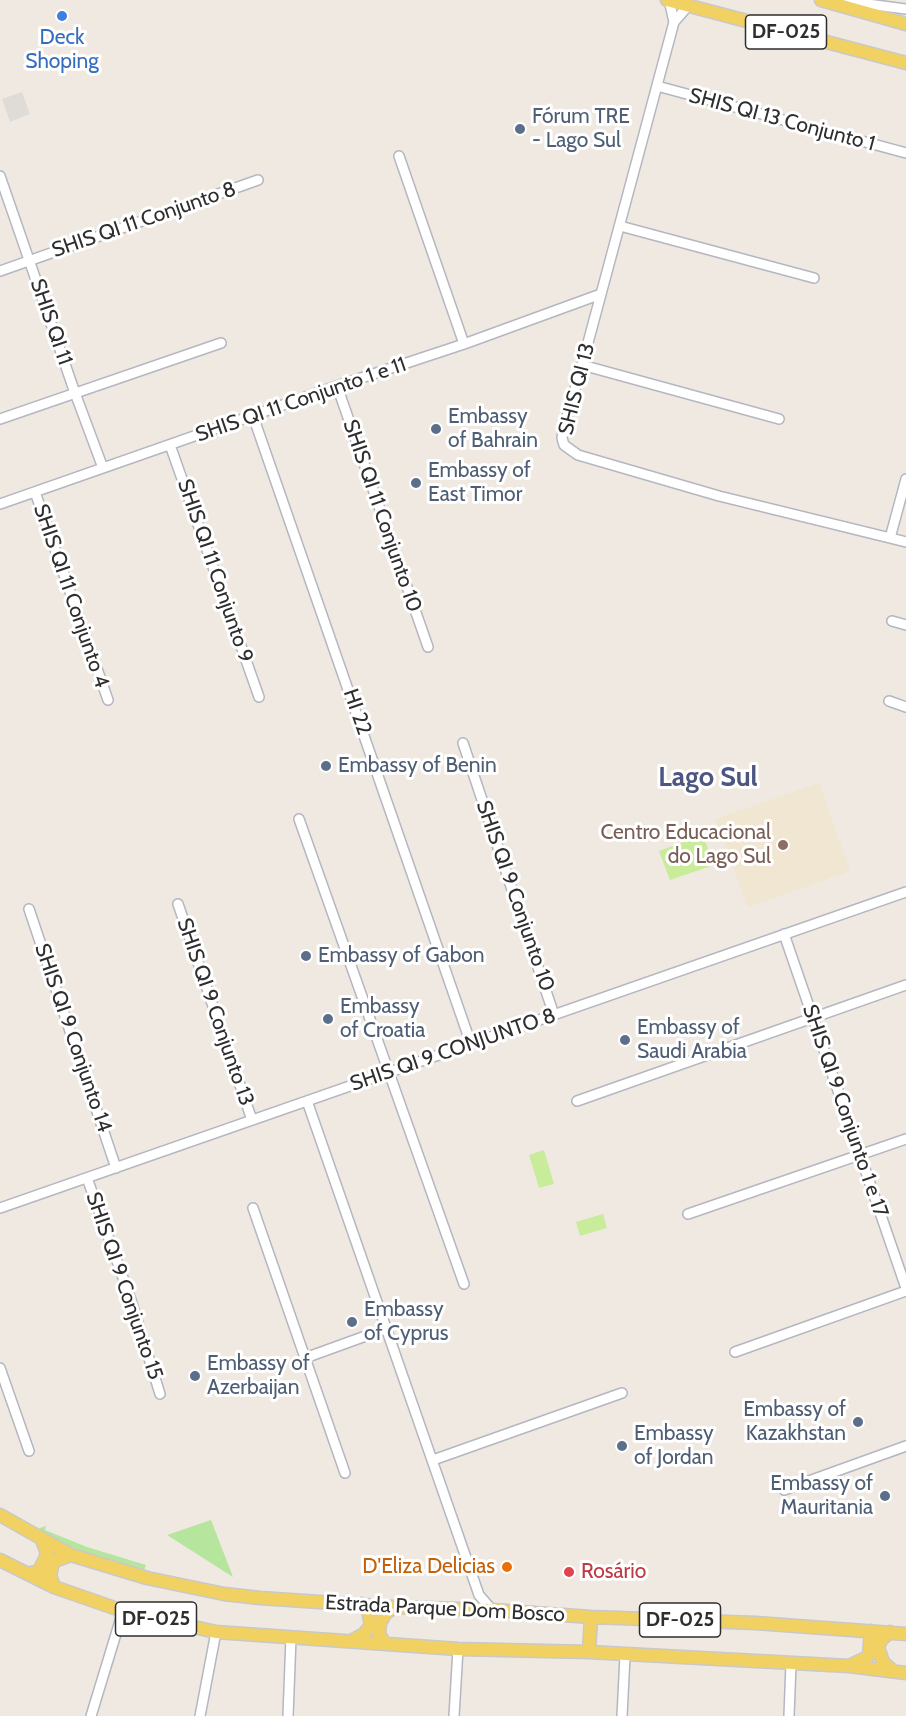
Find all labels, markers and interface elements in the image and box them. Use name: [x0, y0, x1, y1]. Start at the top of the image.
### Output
marker: Deck Shoping: [55, 9, 69, 23]
road number: DF-025: [746, 15, 826, 49]
place label: Deck Shoping: [25, 25, 99, 75]
street label: SHIS QI 13 Conjunto 1: [686, 83, 878, 157]
place label: Fórum TRE - Lago Sul: [532, 104, 630, 154]
marker: Fórum TRE - Lago Sul: [513, 122, 527, 136]
street label: SHIS QI 11 Conjunto 8: [49, 177, 239, 263]
street label: SHIS QI 11: [25, 276, 77, 368]
street label: SHIS QI 13: [553, 340, 601, 438]
street label: SHIS QI 11 Conjunto 1 e 11: [192, 352, 410, 448]
place label: Embassy of Bahrain: [448, 404, 538, 454]
street label: SHIS QI 11 Conjunto 10: [337, 416, 427, 616]
marker: Embassy of Bahrain: [429, 422, 443, 436]
place label: Embassy of East Timor: [428, 458, 531, 508]
street label: SHIS QI 11 Conjunto 9: [172, 476, 258, 666]
marker: Embassy of East Timor: [409, 476, 423, 490]
street label: SHIS QI 11 Conjunto 4: [28, 501, 114, 691]
street label: HI 22: [337, 686, 377, 738]
place label: Embassy of Benin: [338, 753, 497, 779]
marker: Embassy of Benin: [319, 759, 333, 773]
district label: Lago Sul: [658, 762, 758, 794]
street label: SHIS QI 9 Conjunto 10: [471, 797, 559, 995]
place label: Centro Educacional do Lago Sul: [600, 820, 771, 870]
marker: Centro Educacional do Lago Sul: [776, 838, 790, 852]
street label: SHIS QI 9 Conjunto 13: [171, 915, 259, 1109]
street label: SHIS QI 9 Conjunto 14: [29, 941, 117, 1135]
place label: Embassy of Gabon: [318, 943, 485, 969]
marker: Embassy of Gabon: [299, 949, 313, 963]
place label: Embassy of Croatia: [340, 994, 425, 1044]
street label: SHIS QI 9 Conjunto 1 e 17: [797, 1001, 893, 1221]
street label: SHIS QI 9 CONJUNTO 8: [347, 1003, 559, 1097]
marker: Embassy of Croatia: [321, 1012, 335, 1026]
place label: Embassy of Saudi Arabia: [637, 1015, 747, 1065]
marker: Embassy of Saudi Arabia: [618, 1033, 632, 1047]
street label: SHIS QI 9 Conjunto 15: [80, 1189, 168, 1383]
place label: Embassy of Cyprus: [364, 1297, 449, 1347]
marker: Embassy of Cyprus: [345, 1315, 359, 1329]
place label: Embassy of Azerbaijan: [207, 1351, 310, 1401]
marker: Embassy of Azerbaijan: [188, 1369, 202, 1383]
place label: Embassy of Kazakhstan: [743, 1397, 846, 1447]
marker: Embassy of Kazakhstan: [851, 1415, 865, 1429]
place label: Embassy of Jordan: [634, 1421, 714, 1471]
marker: Embassy of Jordan: [615, 1439, 629, 1453]
place label: Embassy of Mauritania: [770, 1471, 873, 1521]
marker: Embassy of Mauritania: [878, 1489, 892, 1503]
place label: D'Eliza Delicias: [362, 1554, 495, 1580]
place label: Rosário: [581, 1559, 646, 1585]
marker: D'Eliza Delicias: [500, 1560, 514, 1574]
marker: Rosário: [562, 1565, 576, 1579]
street label: Estrada Parque Dom Bosco: [324, 1590, 566, 1628]
road number: DF-025: [116, 1602, 196, 1636]
road number: DF-025: [640, 1603, 720, 1637]

